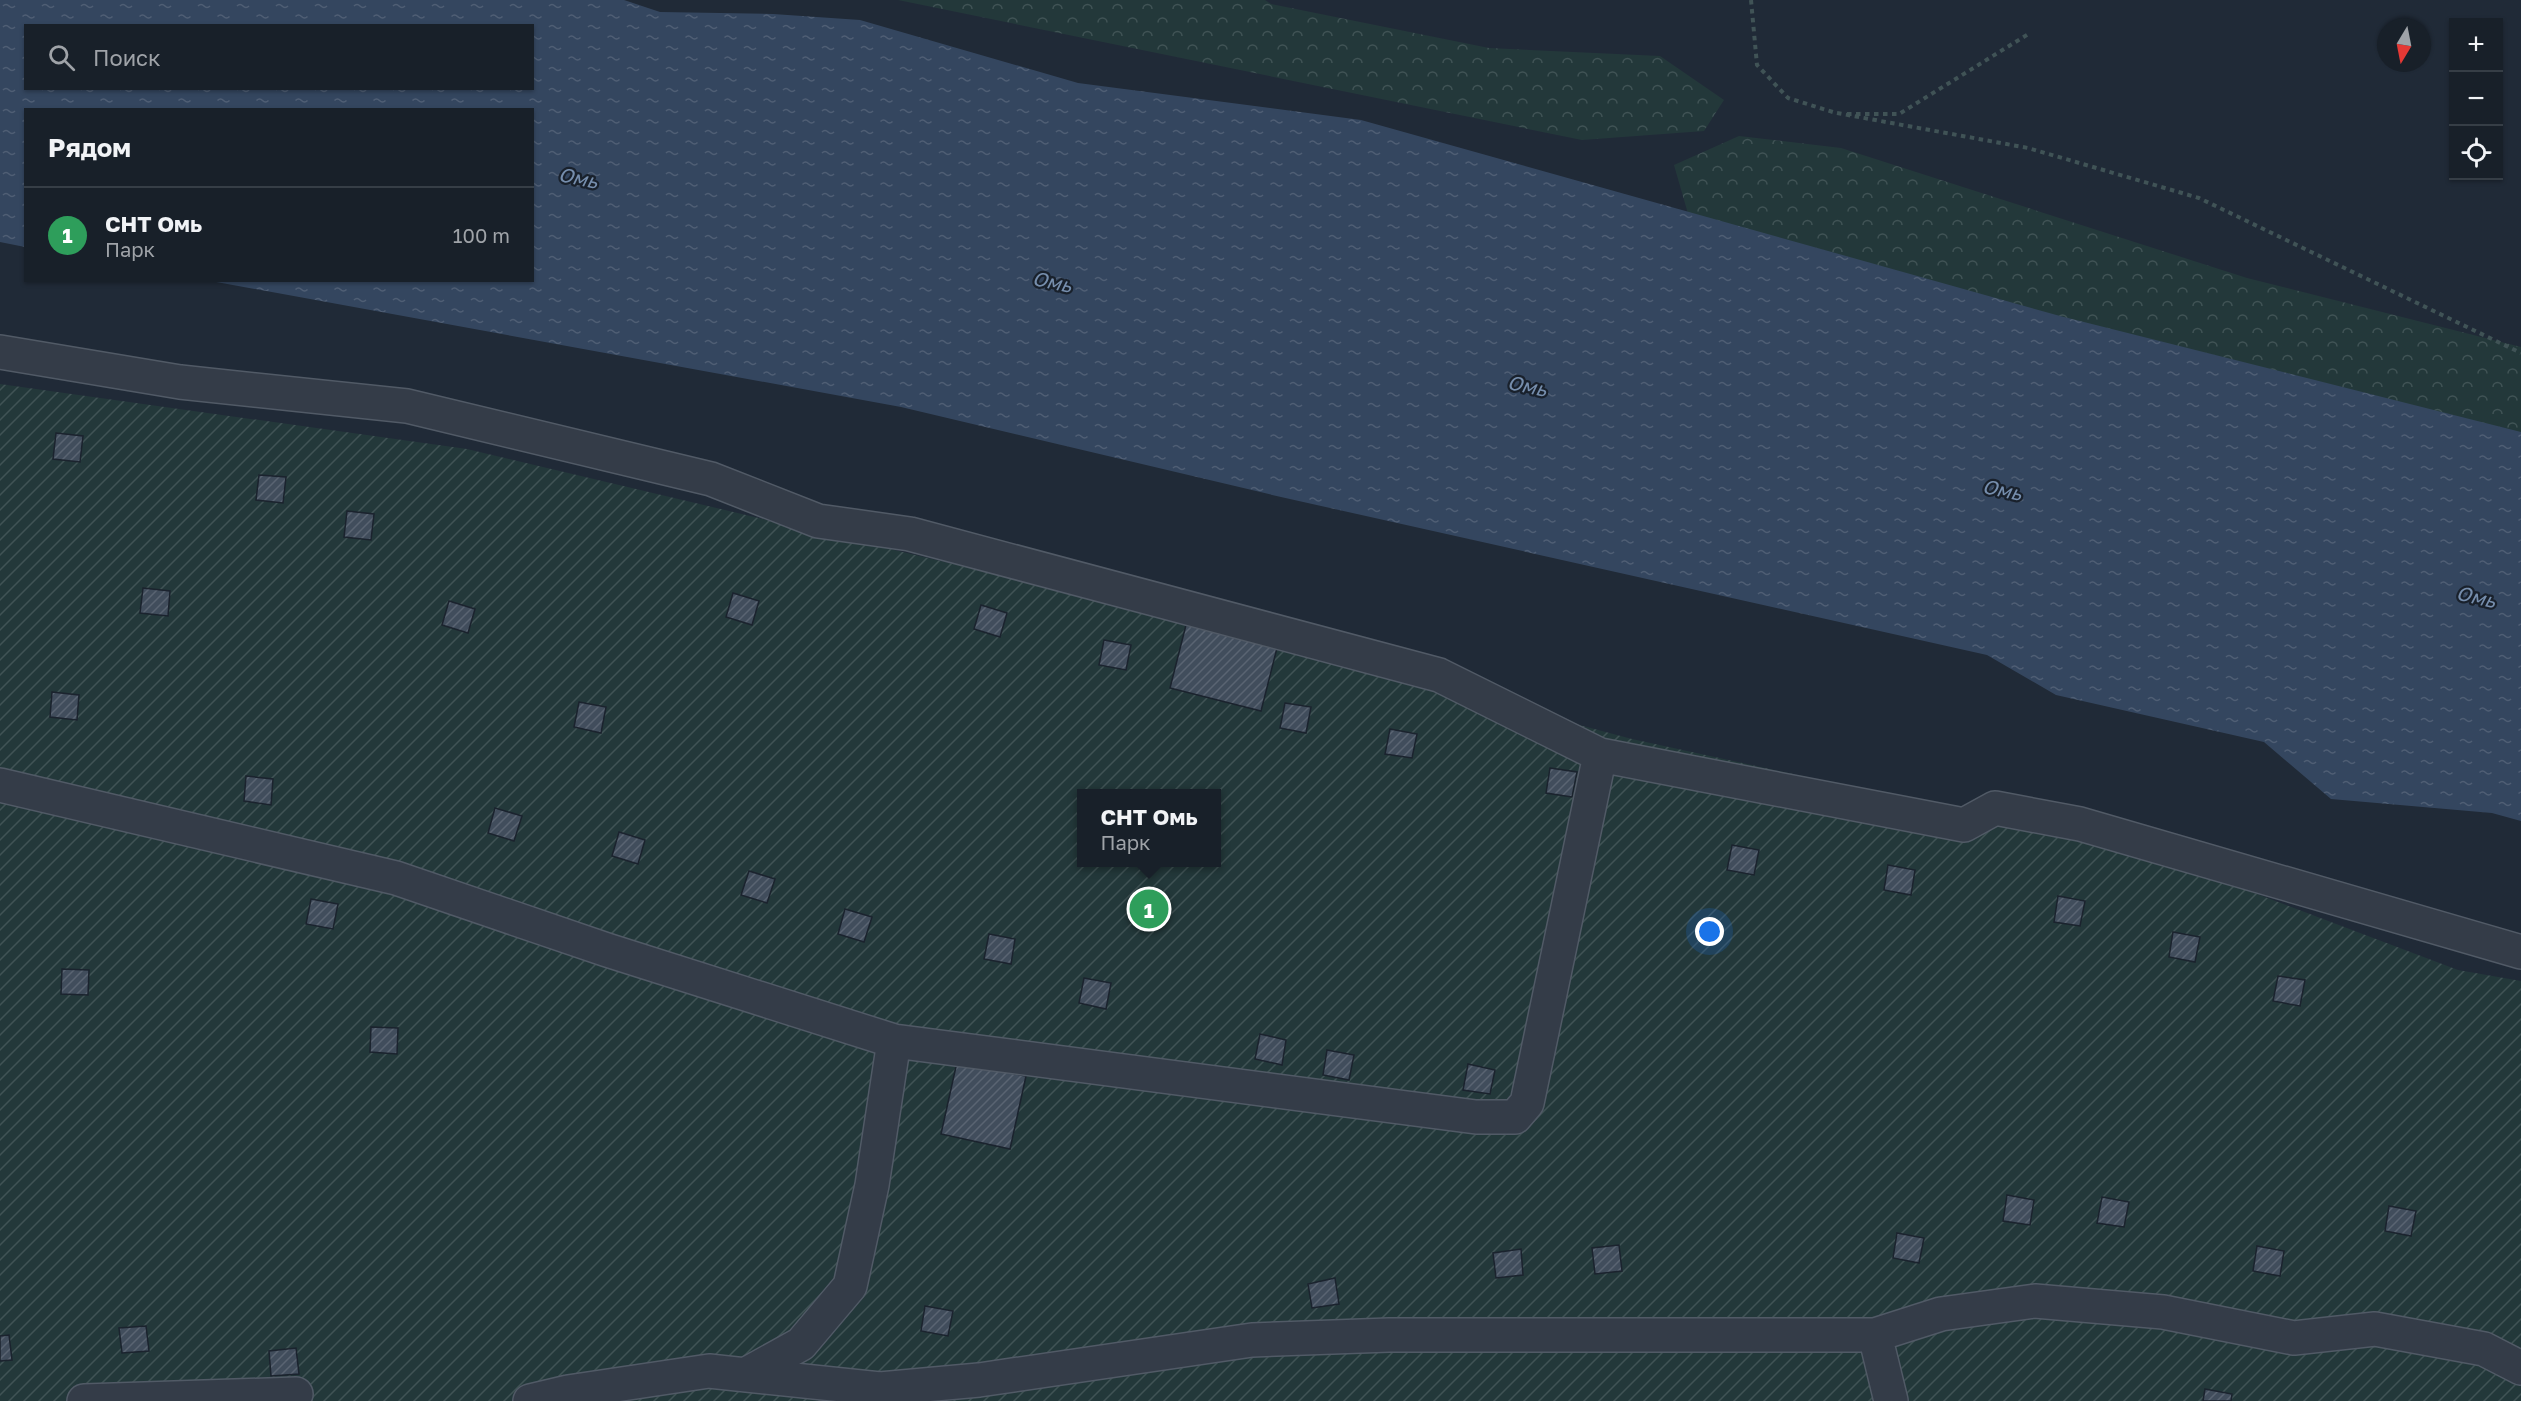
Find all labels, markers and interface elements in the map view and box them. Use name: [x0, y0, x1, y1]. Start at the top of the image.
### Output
north arrow: [2377, 18, 2431, 72]
map controls: [2449, 18, 2503, 180]
button: +: [2449, 18, 2503, 72]
search box: [24, 24, 534, 90]
icon: search: [45, 41, 78, 74]
text: Поиск: [93, 44, 161, 71]
button: −: [2449, 72, 2503, 126]
button: locate: [2449, 126, 2503, 180]
text: Рядом: [48, 132, 131, 163]
water label: Омь: [556, 161, 602, 193]
text: СНТ Омь: [105, 210, 202, 237]
text: 1: [62, 223, 73, 247]
text: 100 m: [453, 223, 510, 247]
text: Парк: [105, 237, 155, 261]
water label: Омь: [1030, 265, 1076, 297]
water label: Омь: [1505, 369, 1551, 401]
water label: Омь: [1980, 473, 2026, 505]
water label: Омь: [2454, 580, 2500, 613]
popup: [1077, 789, 1221, 867]
text: СНТ Омь: [1100, 803, 1198, 830]
text: Парк: [1100, 830, 1151, 854]
pin: 1: [1130, 886, 1168, 932]
your location: [1695, 917, 1724, 946]

